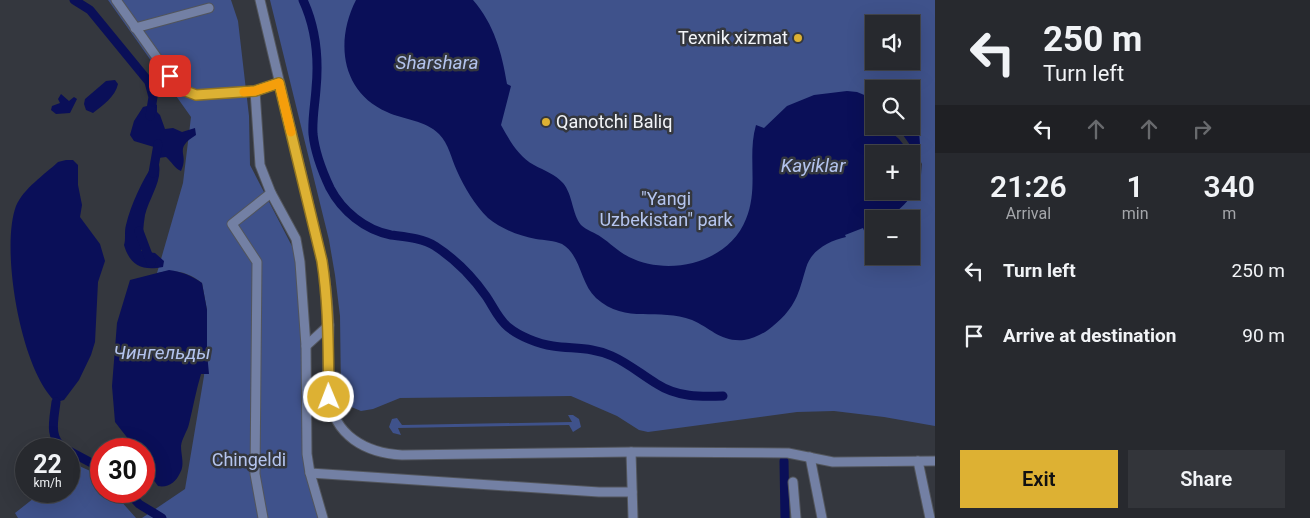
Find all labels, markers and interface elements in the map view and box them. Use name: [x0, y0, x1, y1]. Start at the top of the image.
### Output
map controls: [865, 15, 920, 265]
button: sound: [865, 15, 920, 70]
text: 250 m: [1043, 19, 1142, 60]
icon: left: [960, 20, 1025, 85]
place label: Texnik xizmat: [678, 27, 788, 48]
marker: Texnik xizmat: [792, 32, 804, 44]
water label: Sharshara: [396, 51, 478, 74]
pin: [149, 55, 191, 97]
text: Turn left: [1043, 61, 1124, 86]
icon: arrive: [156, 62, 184, 90]
button: search: [865, 80, 920, 135]
place label: Qanotchi Baliq: [556, 111, 672, 132]
icon: left: [1029, 115, 1057, 143]
icon: ahead: [1082, 115, 1110, 143]
icon: ahead: [1135, 115, 1163, 143]
icon: right: [1188, 115, 1216, 143]
marker: Qanotchi Baliq: [540, 116, 552, 128]
button: +: [865, 145, 920, 200]
water label: Kayiklar: [781, 154, 846, 177]
text: 21:26: [990, 169, 1067, 204]
text: 1: [1127, 169, 1144, 204]
text: 340: [1204, 169, 1255, 204]
park label: "Yangi Uzbekistan" park: [599, 188, 733, 230]
text: Arrival: [1006, 204, 1051, 223]
text: min: [1122, 204, 1149, 223]
text: m: [1222, 204, 1236, 223]
button: −: [865, 210, 920, 265]
icon: left: [960, 257, 988, 285]
text: Turn left: [1003, 259, 1076, 282]
text: 250 m: [1232, 259, 1285, 282]
icon: arrive: [960, 322, 988, 350]
text: Arrive at destination: [1003, 324, 1176, 347]
text: 90 m: [1242, 324, 1285, 347]
water label: Чингельды: [113, 341, 211, 364]
position arrow: [302, 370, 354, 422]
speed limit sign: 30: [90, 438, 155, 503]
park label: Chingeldi: [212, 449, 286, 470]
text: 22: [33, 450, 62, 479]
button: Exit: [960, 450, 1118, 508]
button: Share: [1128, 450, 1285, 508]
text: km/h: [33, 476, 62, 490]

